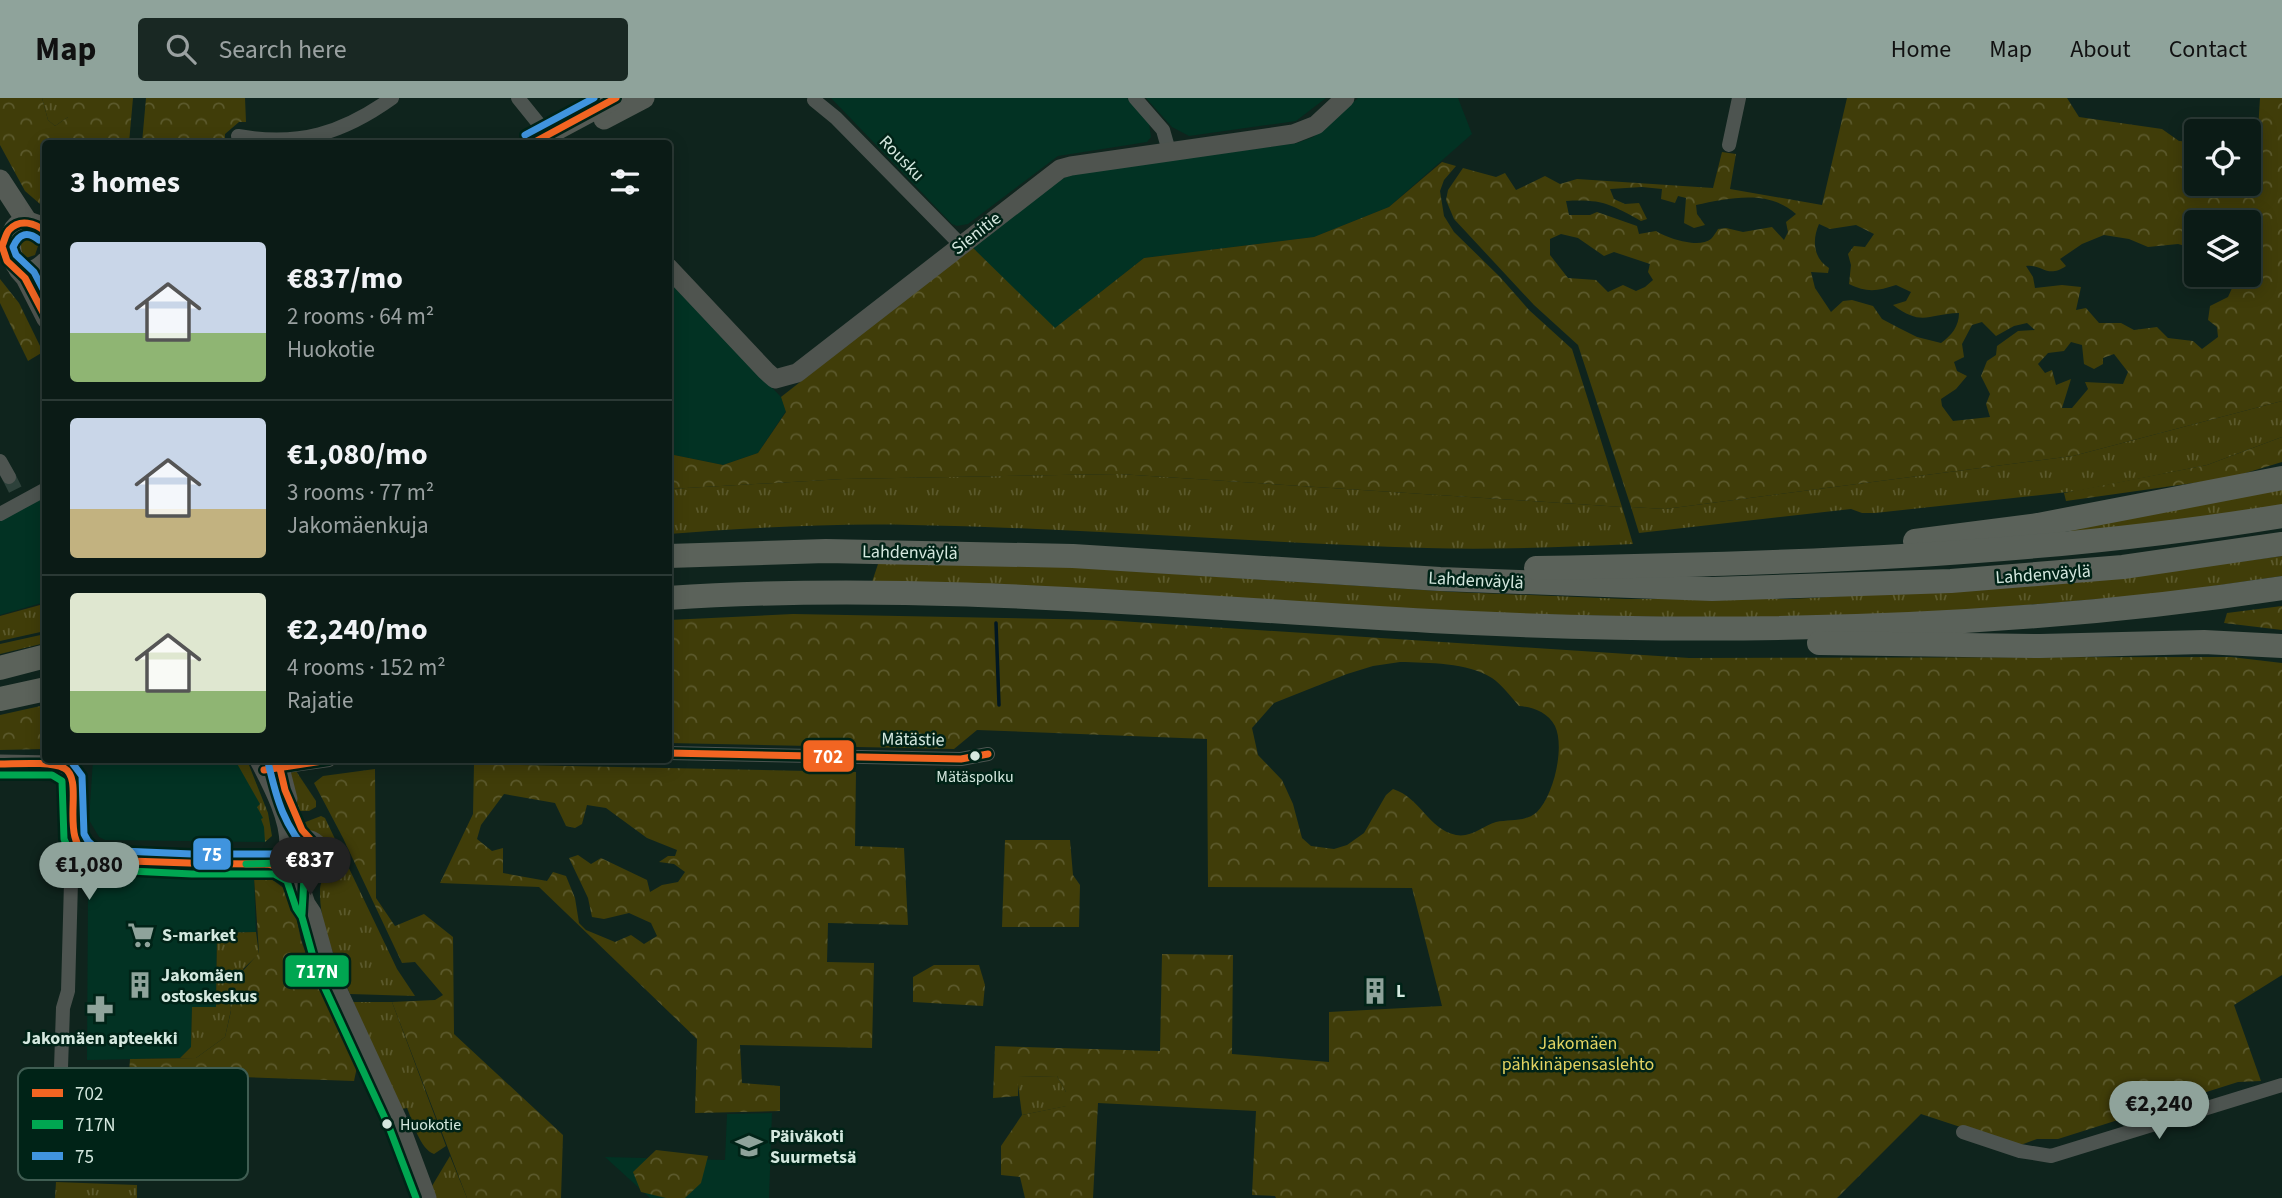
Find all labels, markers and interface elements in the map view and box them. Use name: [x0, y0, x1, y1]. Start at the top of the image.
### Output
search box: [138, 18, 628, 81]
text: Map: [35, 26, 96, 73]
icon: search: [162, 30, 200, 68]
text: Search here: [218, 31, 347, 68]
text: Home: [1891, 32, 1951, 67]
text: Map: [1989, 32, 2032, 67]
text: About: [2070, 32, 2131, 67]
text: Contact: [2169, 32, 2247, 67]
map controls: [2184, 119, 2261, 287]
button: locate: [2184, 119, 2261, 196]
street label: Rousku: [873, 130, 930, 187]
text: 3 homes: [70, 161, 180, 204]
icon: filters: [606, 163, 644, 201]
street label: Sienitie: [946, 206, 1006, 261]
button: layers: [2184, 210, 2261, 287]
text: €837/mo: [287, 257, 403, 300]
icon: home: [126, 270, 210, 354]
text: 2 rooms · 64 m²: [287, 300, 434, 333]
text: Huokotie: [287, 333, 375, 366]
text: €1,080/mo: [287, 433, 428, 476]
icon: home: [126, 446, 210, 530]
text: 3 rooms · 77 m²: [287, 476, 434, 509]
text: Jakomäenkuja: [287, 509, 429, 542]
street label: Lahdenväylä: [862, 539, 958, 566]
street label: Lahdenväylä: [1994, 559, 2092, 590]
street label: Lahdenväylä: [1428, 566, 1524, 595]
text: €2,240/mo: [287, 608, 428, 651]
icon: home: [126, 621, 210, 705]
text: 4 rooms · 152 m²: [287, 651, 446, 684]
text: Rajatie: [287, 684, 353, 717]
street label: Mätästie: [881, 726, 945, 753]
line badge: 702: [802, 739, 855, 773]
text: 702: [813, 744, 843, 771]
marker: Mätäspolku: [968, 749, 982, 763]
place label: Mätäspolku: [936, 766, 1014, 788]
line badge: 75: [192, 837, 232, 871]
pin: €837: [269, 838, 351, 897]
pin: €1,080: [32, 842, 146, 902]
text: 75: [202, 842, 222, 869]
text: €837: [286, 843, 334, 876]
text: €1,080: [55, 848, 123, 881]
supermarket icon: S-market: [126, 920, 156, 950]
place label: S-market: [162, 923, 236, 948]
line badge: 717N: [284, 954, 350, 988]
text: 717N: [296, 959, 338, 986]
place label: Jakomäen ostoskeskus: [161, 963, 257, 1009]
building icon: Jakomäen ostoskeskus: [125, 970, 155, 1000]
building icon: L: [1360, 976, 1390, 1006]
place label: L: [1396, 979, 1405, 1004]
pharmacy icon: Jakomäen apteekki: [85, 994, 115, 1024]
place label: Jakomäen apteekki: [22, 1026, 178, 1051]
park label: Jakomäen pähkinäpensaslehto: [1502, 1031, 1654, 1077]
legend: [18, 1068, 248, 1180]
text: 702: [75, 1081, 103, 1108]
pin: €2,240: [2102, 1082, 2216, 1141]
text: €2,240: [2125, 1087, 2193, 1120]
text: 717N: [75, 1112, 116, 1139]
place label: Huokotie: [400, 1114, 461, 1136]
marker: Huokotie: [380, 1117, 394, 1131]
place label: Päiväkoti Suurmetsä: [770, 1124, 856, 1170]
school or university icon: Päiväkoti Suurmetsä: [734, 1131, 764, 1161]
text: 75: [75, 1144, 94, 1171]

